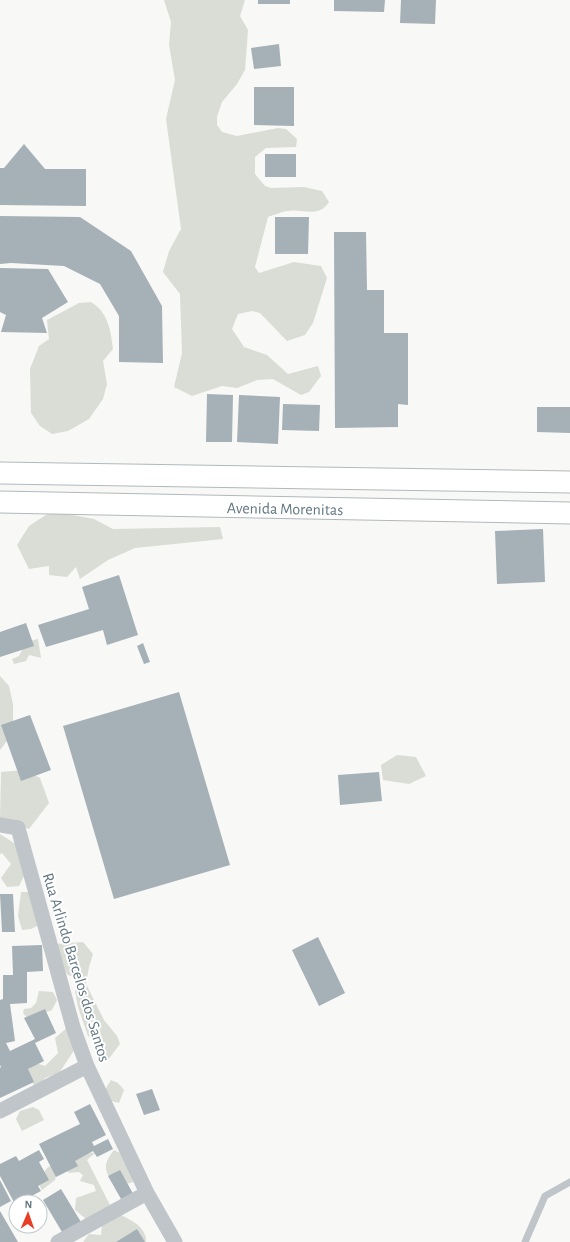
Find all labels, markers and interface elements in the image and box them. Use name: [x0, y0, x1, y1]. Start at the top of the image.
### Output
street label: Avenida Morenitas: [227, 500, 343, 518]
street label: Rua Arlindo Barcelos dos Santos: [40, 871, 112, 1064]
north arrow: [8, 1194, 48, 1234]
text: N: [24, 1199, 32, 1210]

